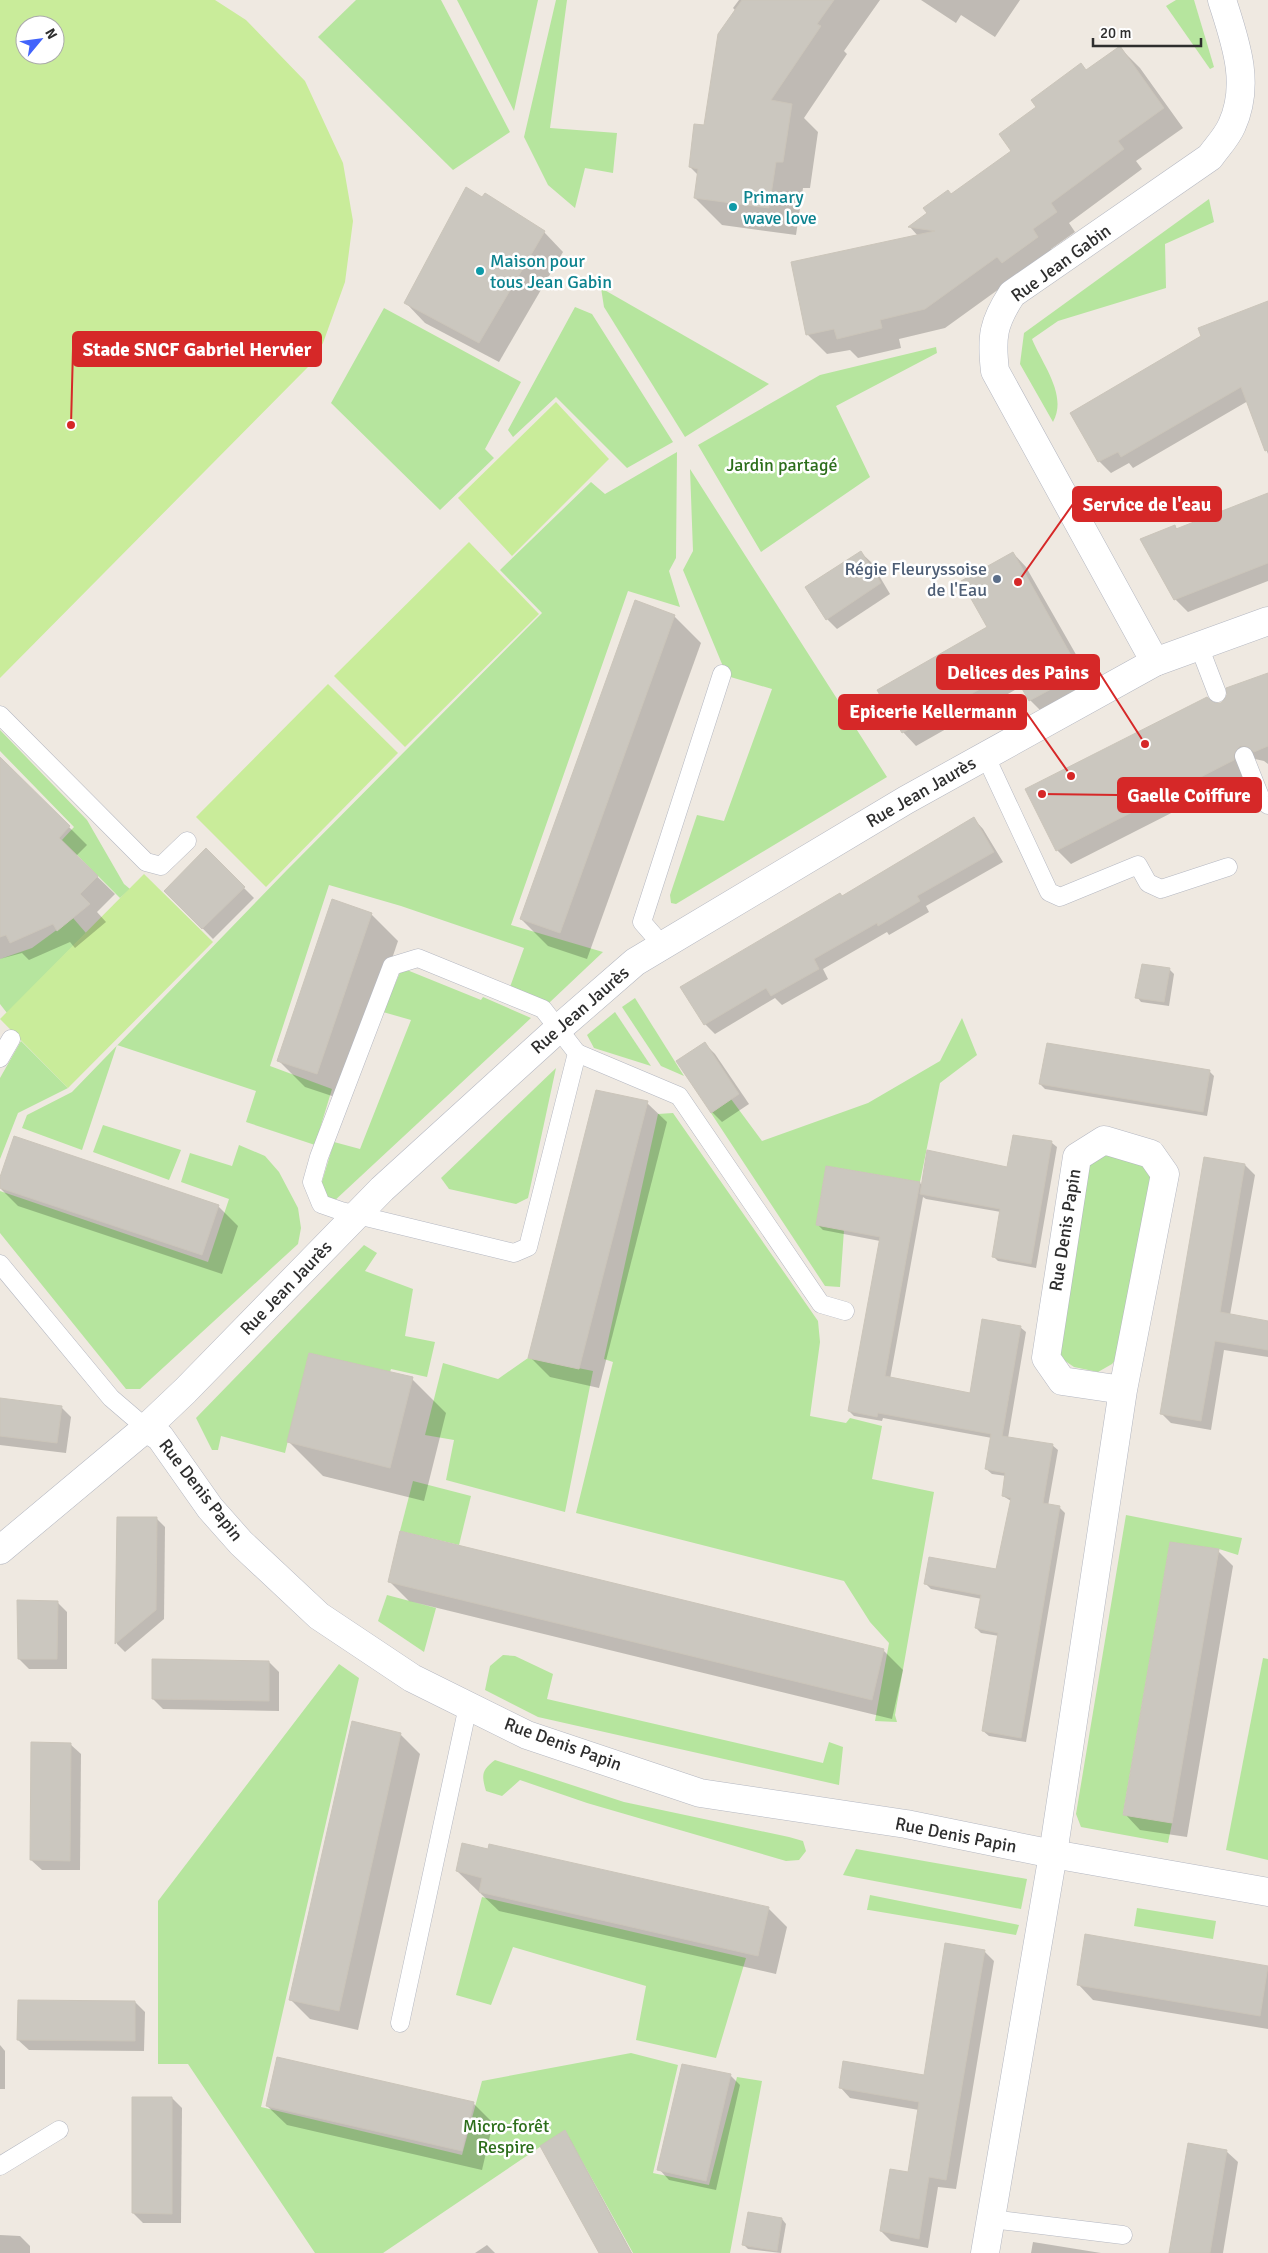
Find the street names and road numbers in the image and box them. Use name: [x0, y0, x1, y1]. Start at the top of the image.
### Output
street label: Rue Jean Gabin: [1007, 219, 1115, 307]
street label: Rue Jean Jaurès: [862, 752, 980, 832]
street label: Rue Jean Jaurès: [526, 961, 634, 1059]
street label: Rue Denis Papin: [1044, 1167, 1086, 1293]
street label: Rue Jean Jaurès: [235, 1236, 337, 1340]
street label: Rue Denis Papin: [154, 1435, 248, 1545]
street label: Rue Denis Papin: [501, 1713, 625, 1775]
street label: Rue Denis Papin: [893, 1812, 1019, 1858]

